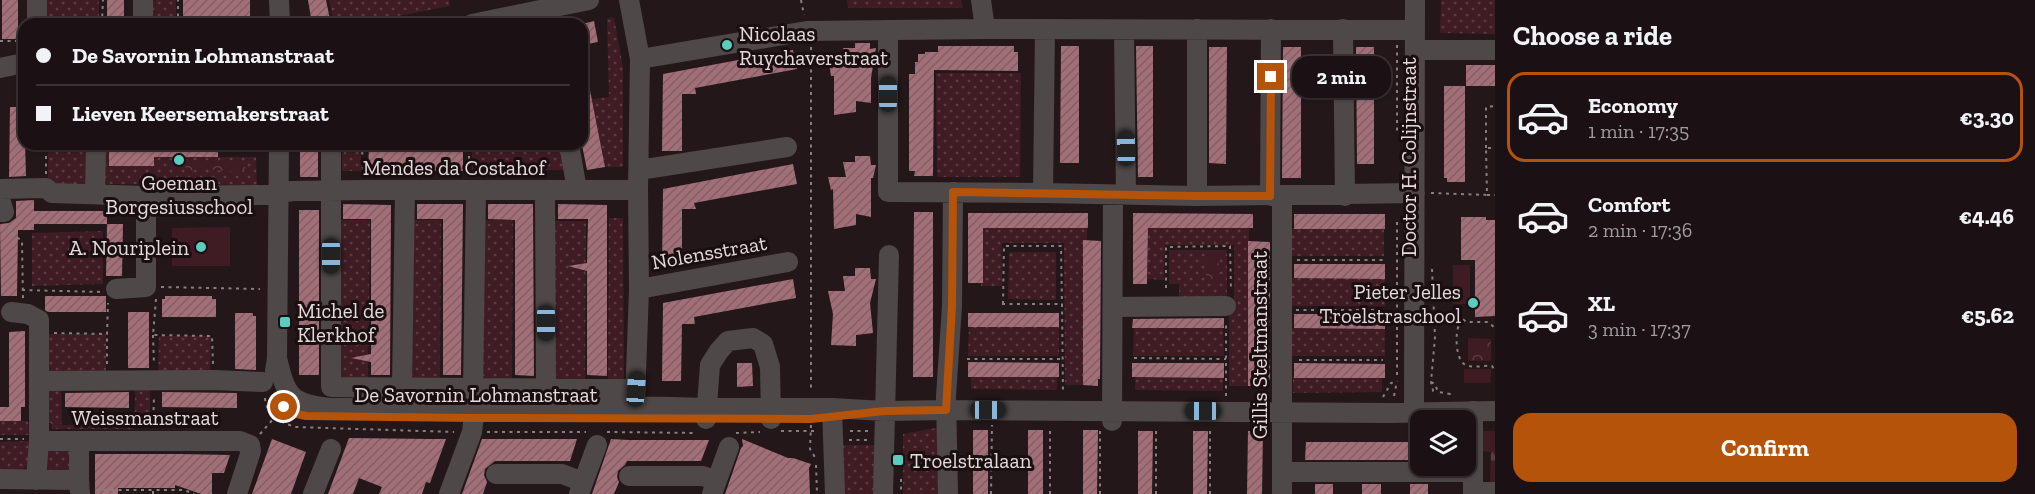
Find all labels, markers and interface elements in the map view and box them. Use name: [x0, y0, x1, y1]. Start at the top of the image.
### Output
text: Choose a ride: [1513, 20, 1672, 52]
place label: Nicolaas Ruychaverstraat: [739, 21, 888, 70]
marker: Nicolaas Ruychaverstraat: [720, 38, 734, 52]
text: De Savornin Lohmanstraat: [72, 42, 334, 69]
callout: 2 min: [1292, 56, 1391, 98]
street label: Doctor H. Colijnstraat: [1396, 57, 1422, 257]
route end: [1257, 63, 1284, 90]
text: 2 min: [1317, 65, 1366, 89]
car: [879, 76, 897, 112]
icon: car: [1516, 90, 1570, 144]
text: Economy: [1588, 92, 1678, 119]
text: Lieven Keersemakerstraat: [72, 100, 329, 127]
text: €3.30: [1960, 104, 2014, 131]
text: 1 min · 17:35: [1588, 119, 1689, 143]
car: [1117, 130, 1135, 166]
marker: Goeman Borgesiusschool: [172, 153, 186, 167]
street label: Mendes da Costahof: [363, 155, 547, 180]
place label: Goeman Borgesiusschool: [105, 170, 253, 219]
icon: car: [1516, 189, 1570, 243]
text: Comfort: [1588, 191, 1670, 218]
text: €4.46: [1959, 203, 2014, 230]
text: 2 min · 17:36: [1588, 218, 1692, 242]
street label: Nolensstraat: [650, 230, 769, 274]
place label: A. Nouriplein: [69, 235, 189, 260]
car: [322, 238, 340, 274]
marker: A. Nouriplein: [194, 240, 208, 254]
street label: Gillis Steltmanstraat: [1247, 251, 1272, 439]
place label: Pieter Jelles Troelstraschool: [1320, 279, 1461, 328]
icon: car: [1516, 288, 1570, 342]
text: XL: [1588, 290, 1615, 317]
marker: Pieter Jelles Troelstraschool: [1466, 296, 1480, 310]
place label: Michel de Klerkhof: [297, 298, 385, 347]
text: €5.62: [1961, 302, 2014, 329]
car: [537, 305, 555, 341]
marker: Michel de Klerkhof: [278, 315, 292, 329]
text: 3 min · 17:37: [1588, 317, 1691, 341]
car: [626, 370, 646, 408]
street label: De Savornin Lohmanstraat: [354, 382, 598, 407]
route start: [270, 393, 297, 420]
car: [970, 401, 1006, 419]
car: [1185, 402, 1221, 420]
street label: Weissmanstraat: [72, 405, 219, 430]
map controls: [1410, 410, 1476, 476]
button: layers: [1410, 410, 1476, 476]
button: Confirm: [1513, 413, 2017, 482]
place label: Troelstralaan: [910, 448, 1032, 473]
marker: Troelstralaan: [891, 453, 905, 467]

